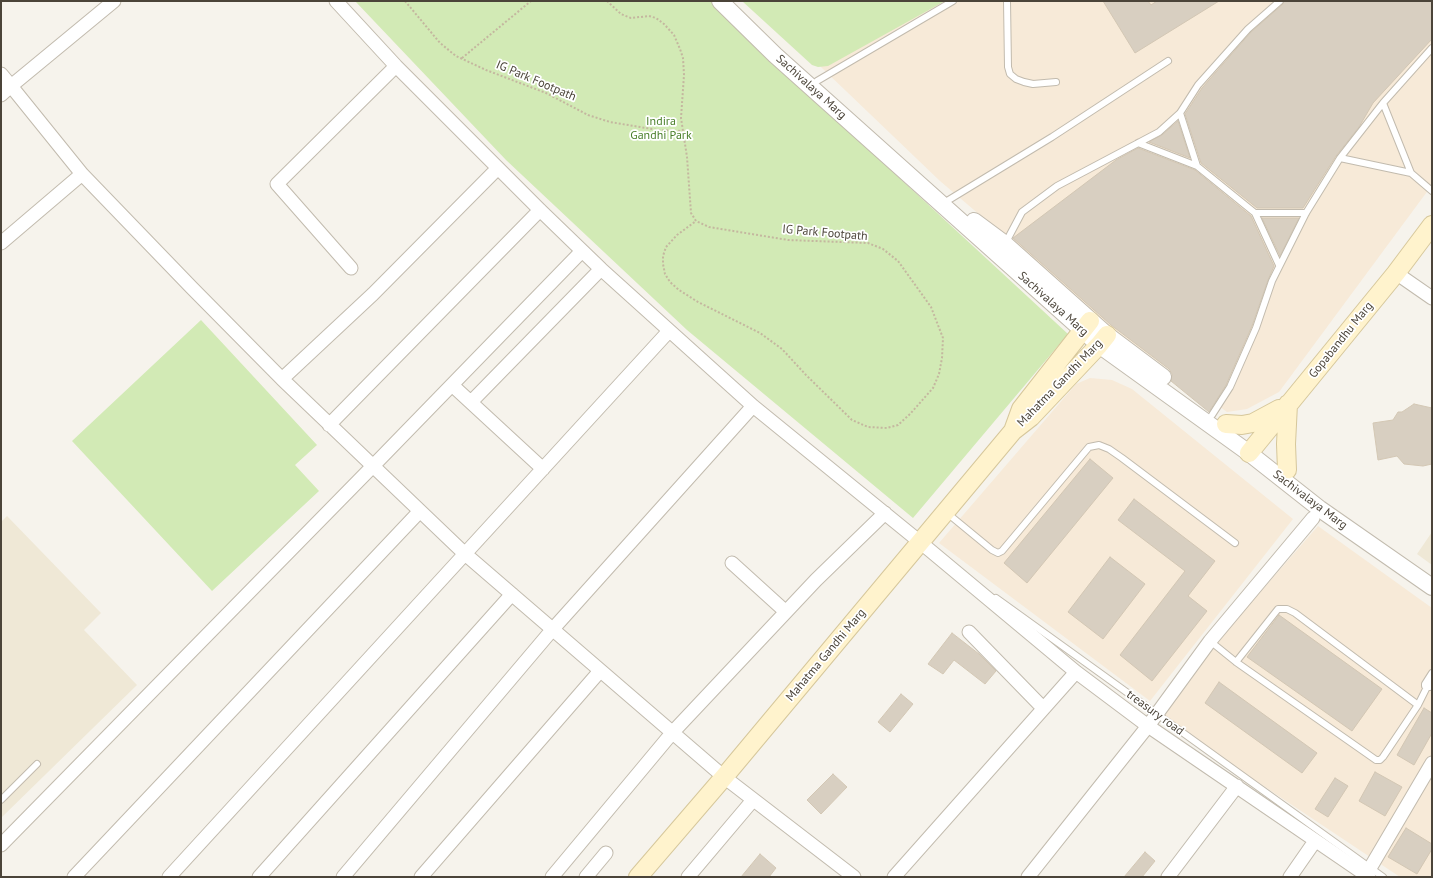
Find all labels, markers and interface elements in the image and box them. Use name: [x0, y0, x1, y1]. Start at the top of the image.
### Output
street label: Sachivalaya Marg: [773, 52, 849, 122]
street label: IG Park Footpath: [494, 58, 578, 104]
park label: Indira Gandhi Park: [630, 115, 692, 143]
street label: IG Park Footpath: [782, 222, 868, 244]
street label: Sachivalaya Marg: [1015, 269, 1091, 339]
street label: Gopabandhu Marg: [1306, 299, 1376, 381]
street label: Mahatma Gandhi Marg: [1014, 336, 1106, 430]
street label: Sachivalaya Marg: [1270, 467, 1350, 533]
street label: Mahatma Gandhi Marg: [783, 606, 869, 704]
street label: treasury road: [1123, 687, 1187, 739]

